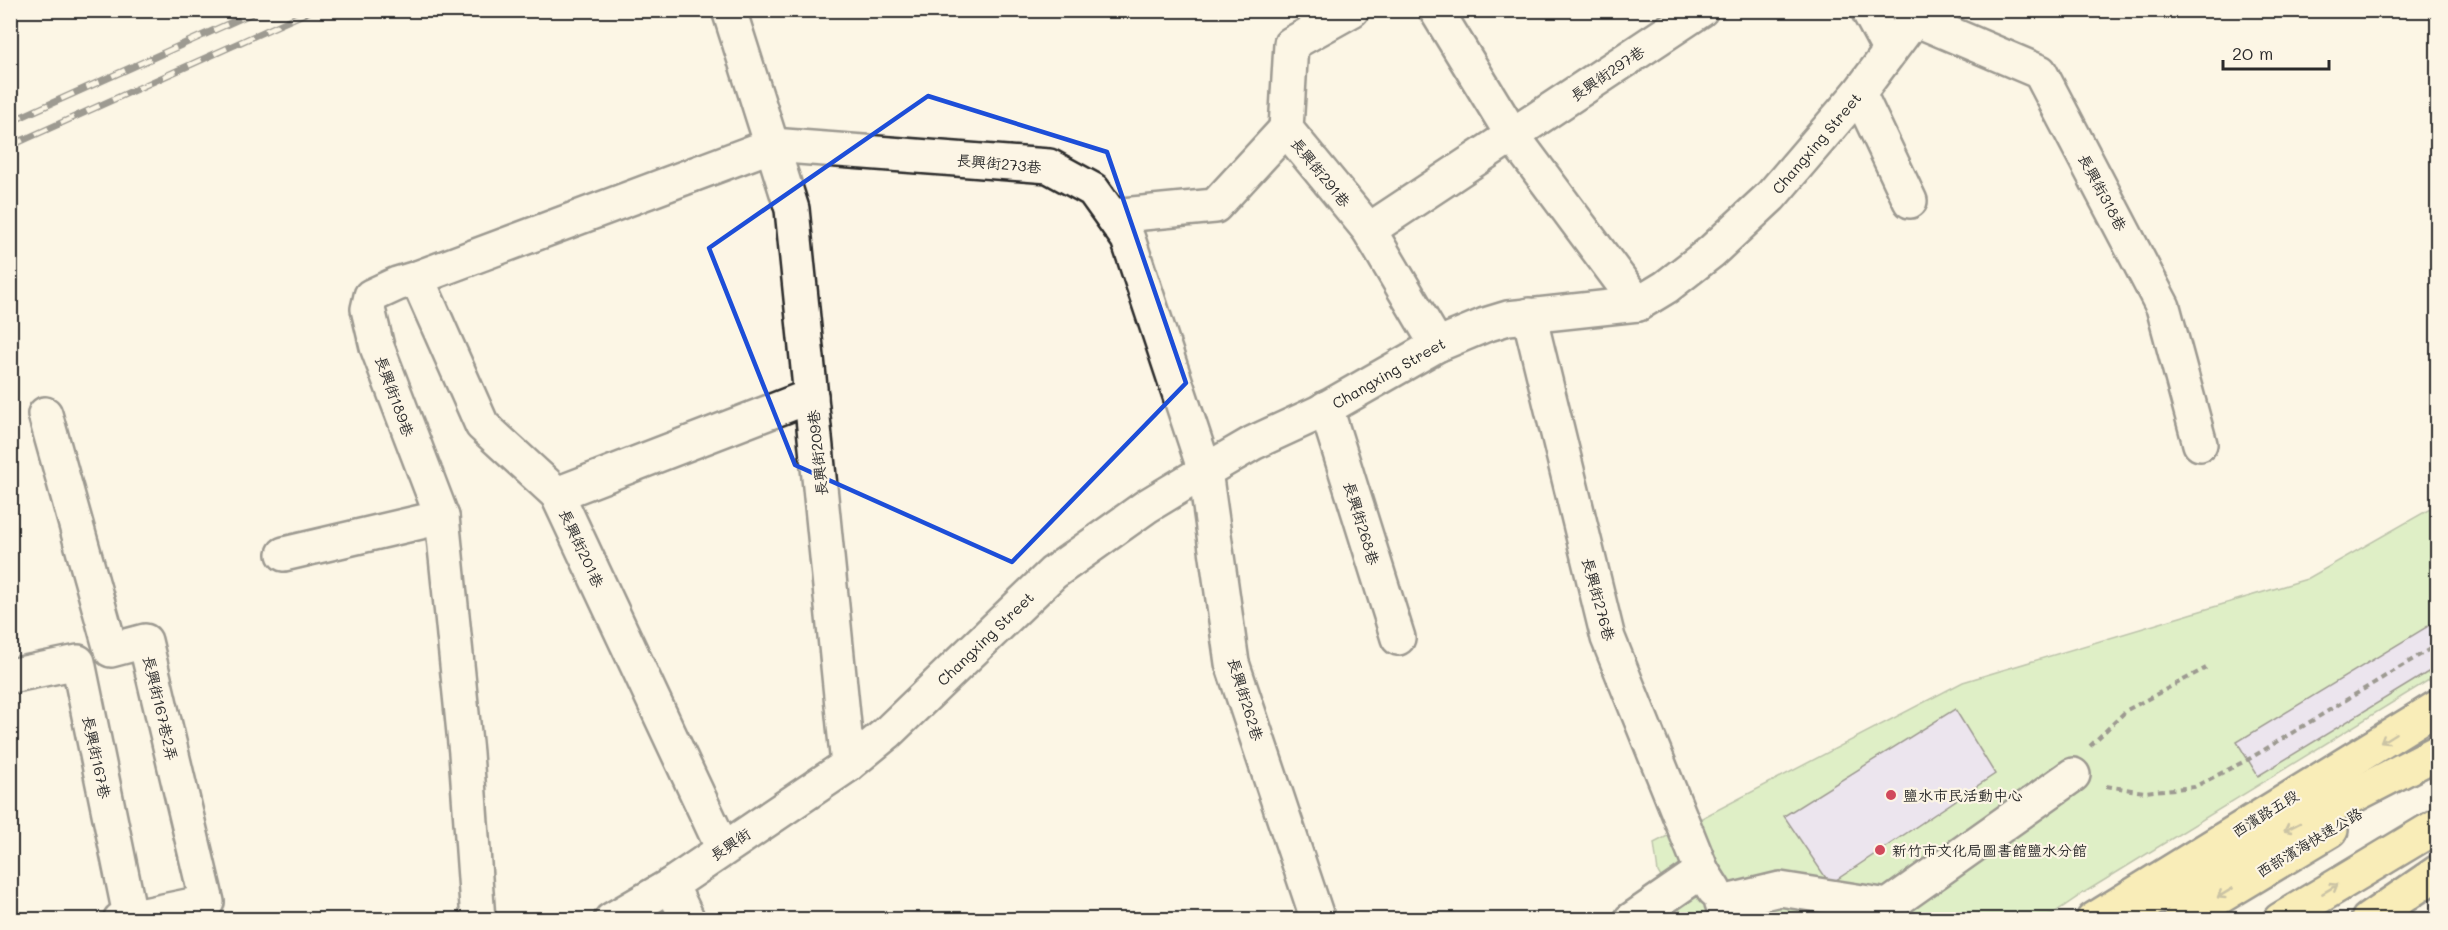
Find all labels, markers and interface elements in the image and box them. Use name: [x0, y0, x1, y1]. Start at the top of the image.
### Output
scale bar: [2223, 33, 2330, 71]
street label: 長興街297巷: [1566, 41, 1648, 105]
text: 20 m: [2232, 41, 2273, 65]
street label: Changxing Street: [1767, 88, 1865, 198]
street label: 長興街291巷: [1287, 133, 1355, 211]
street label: 長興街273巷: [956, 149, 1042, 177]
street label: 長興街318巷: [2074, 150, 2132, 234]
street label: Changxing Street: [1328, 333, 1448, 413]
street label: 長興街189巷: [371, 353, 419, 439]
street label: 長興街209巷: [803, 409, 831, 497]
street label: 長興街268巷: [1340, 479, 1384, 567]
street label: 長興街201巷: [555, 506, 609, 590]
street label: 長興街276巷: [1578, 555, 1620, 643]
street label: Changxing Street: [932, 587, 1038, 690]
street label: 長興街167巷2弄: [139, 653, 183, 763]
street label: 長興街262巷: [1224, 655, 1268, 743]
street label: 長興街167巷: [78, 714, 116, 800]
one-way arrow: [2380, 733, 2397, 745]
place label: 鹽水市民活動中心: [1903, 785, 2023, 805]
street label: 西濱路五段: [2228, 785, 2302, 841]
marker: 鹽水市民活動中心: [1884, 788, 1898, 802]
street label: 西部濱海快速公路: [2252, 803, 2366, 881]
one-way arrow: [2284, 821, 2302, 833]
street label: 長興街: [706, 823, 754, 865]
place label: 新竹市文化局圖書館鹽水分館: [1892, 840, 2087, 860]
marker: 新竹市文化局圖書館鹽水分館: [1873, 843, 1887, 857]
one-way arrow: [2321, 883, 2338, 895]
one-way arrow: [2217, 887, 2234, 899]

